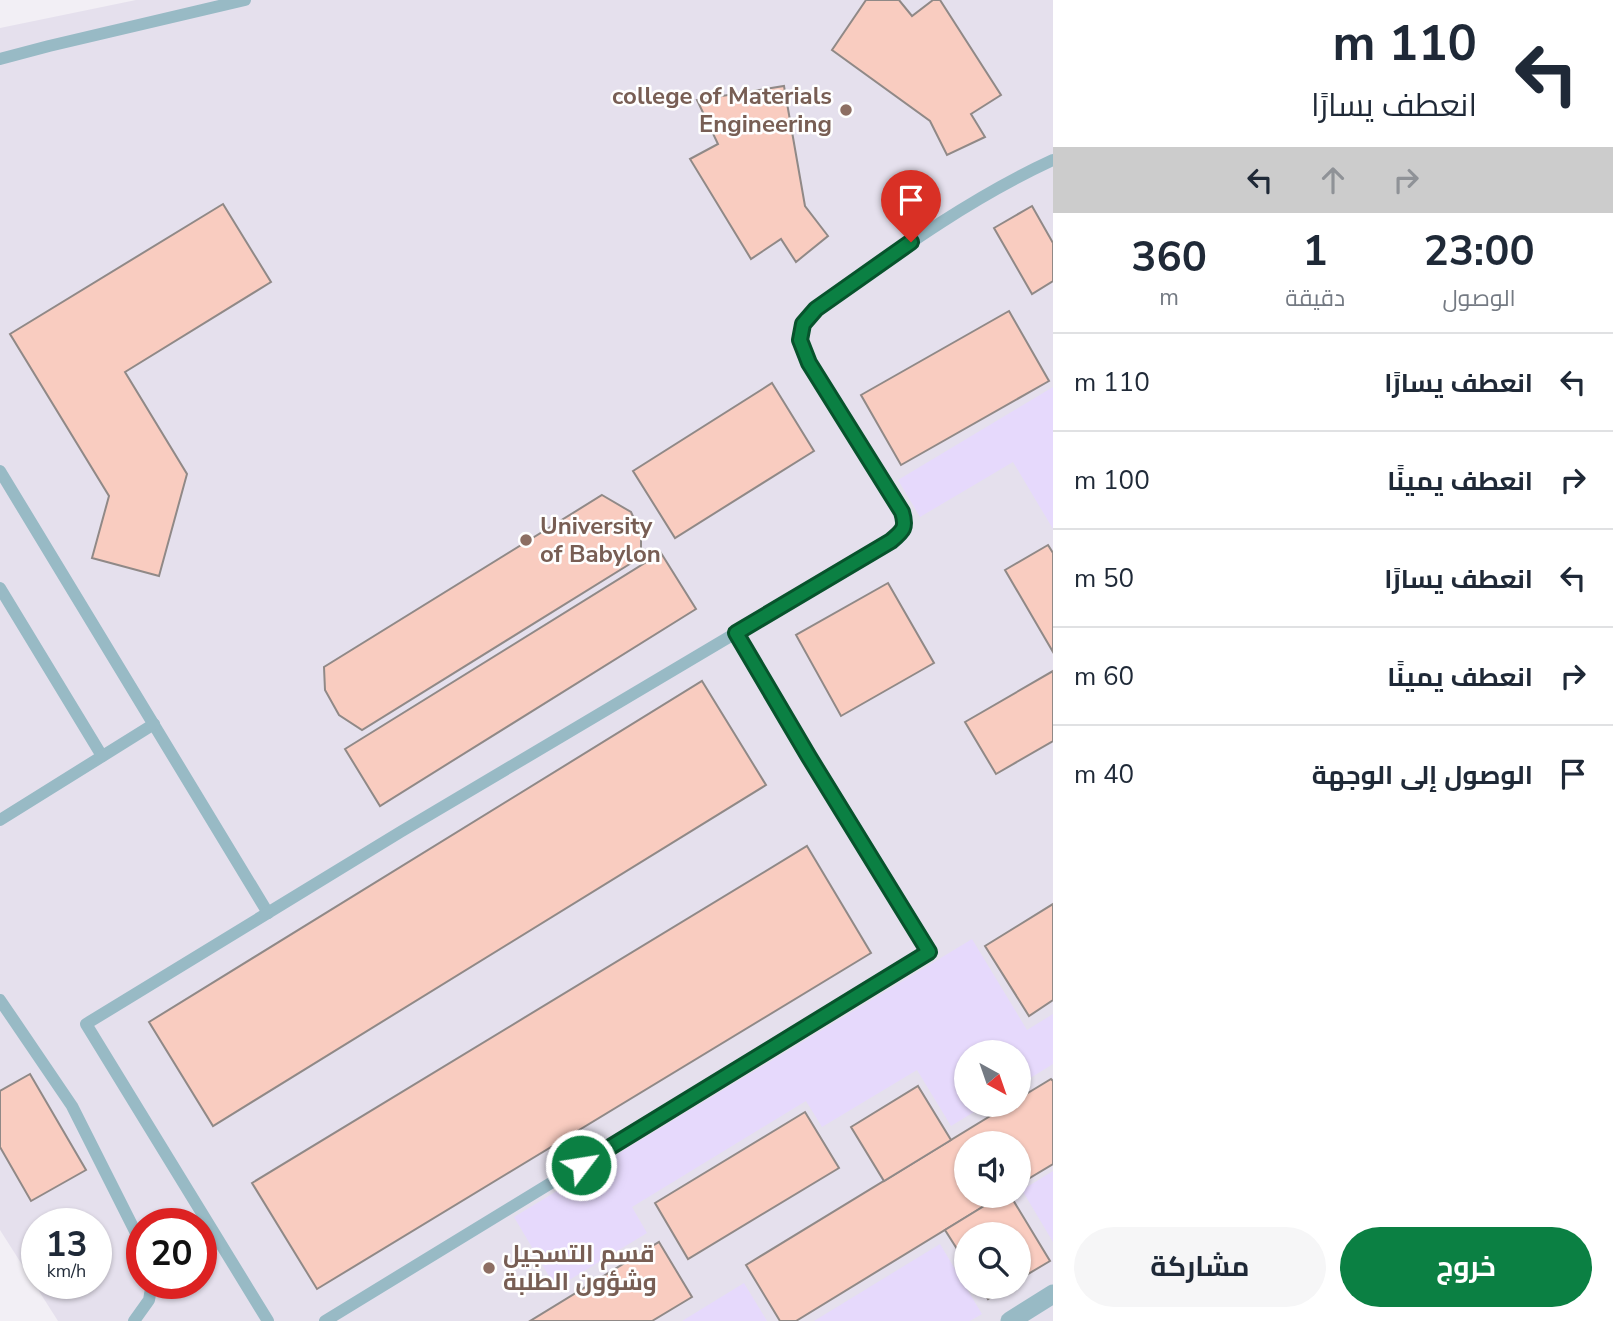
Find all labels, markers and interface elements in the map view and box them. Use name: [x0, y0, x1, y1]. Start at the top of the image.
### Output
text: 110 m: [1333, 10, 1477, 77]
icon: left: [1501, 28, 1592, 119]
place label: college of Materials Engineering: [612, 80, 832, 140]
text: انعطف يسارًا: [1311, 84, 1477, 127]
marker: college of Materials Engineering: [838, 102, 854, 118]
icon: left: [1241, 161, 1279, 199]
icon: ahead: [1314, 161, 1352, 199]
icon: right: [1387, 161, 1425, 199]
pin: [881, 170, 941, 242]
icon: arrive: [892, 181, 930, 219]
text: 1: [1303, 223, 1328, 280]
text: 23:00: [1423, 223, 1535, 280]
text: 360: [1131, 229, 1207, 286]
text: m: [1159, 282, 1179, 313]
text: دقيقة: [1285, 283, 1345, 314]
text: الوصول: [1442, 283, 1516, 314]
icon: left: [1554, 363, 1592, 401]
text: 110 m: [1074, 365, 1150, 400]
text: انعطف يسارًا: [1384, 366, 1533, 401]
icon: right: [1554, 461, 1592, 499]
text: 100 m: [1074, 463, 1150, 498]
text: انعطف يمينًا: [1387, 464, 1533, 499]
place label: University of Babylon: [540, 510, 661, 570]
marker: University of Babylon: [518, 532, 534, 548]
icon: left: [1554, 559, 1592, 597]
text: 50 m: [1074, 561, 1134, 596]
text: انعطف يسارًا: [1384, 562, 1533, 597]
icon: right: [1554, 657, 1592, 695]
text: 60 m: [1074, 659, 1134, 694]
text: انعطف يمينًا: [1387, 660, 1533, 695]
icon: arrive: [1554, 755, 1592, 793]
text: 40 m: [1074, 757, 1134, 792]
text: الوصول إلى الوجهة: [1312, 758, 1533, 793]
north arrow: [954, 1040, 1031, 1116]
map controls: [954, 1040, 1031, 1299]
position arrow: [544, 1128, 618, 1202]
button: sound: [954, 1131, 1031, 1208]
speed limit sign: 20: [126, 1208, 217, 1299]
text: 13: [45, 1221, 88, 1268]
button: search: [954, 1222, 1031, 1299]
button: مشاركة: [1074, 1227, 1326, 1307]
button: خروج: [1340, 1227, 1592, 1307]
place label: قسم التسجيل وشؤون الطلبة: [503, 1238, 657, 1298]
text: km/h: [47, 1259, 86, 1283]
marker: قسم التسجيل وشؤون الطلبة: [481, 1260, 497, 1276]

